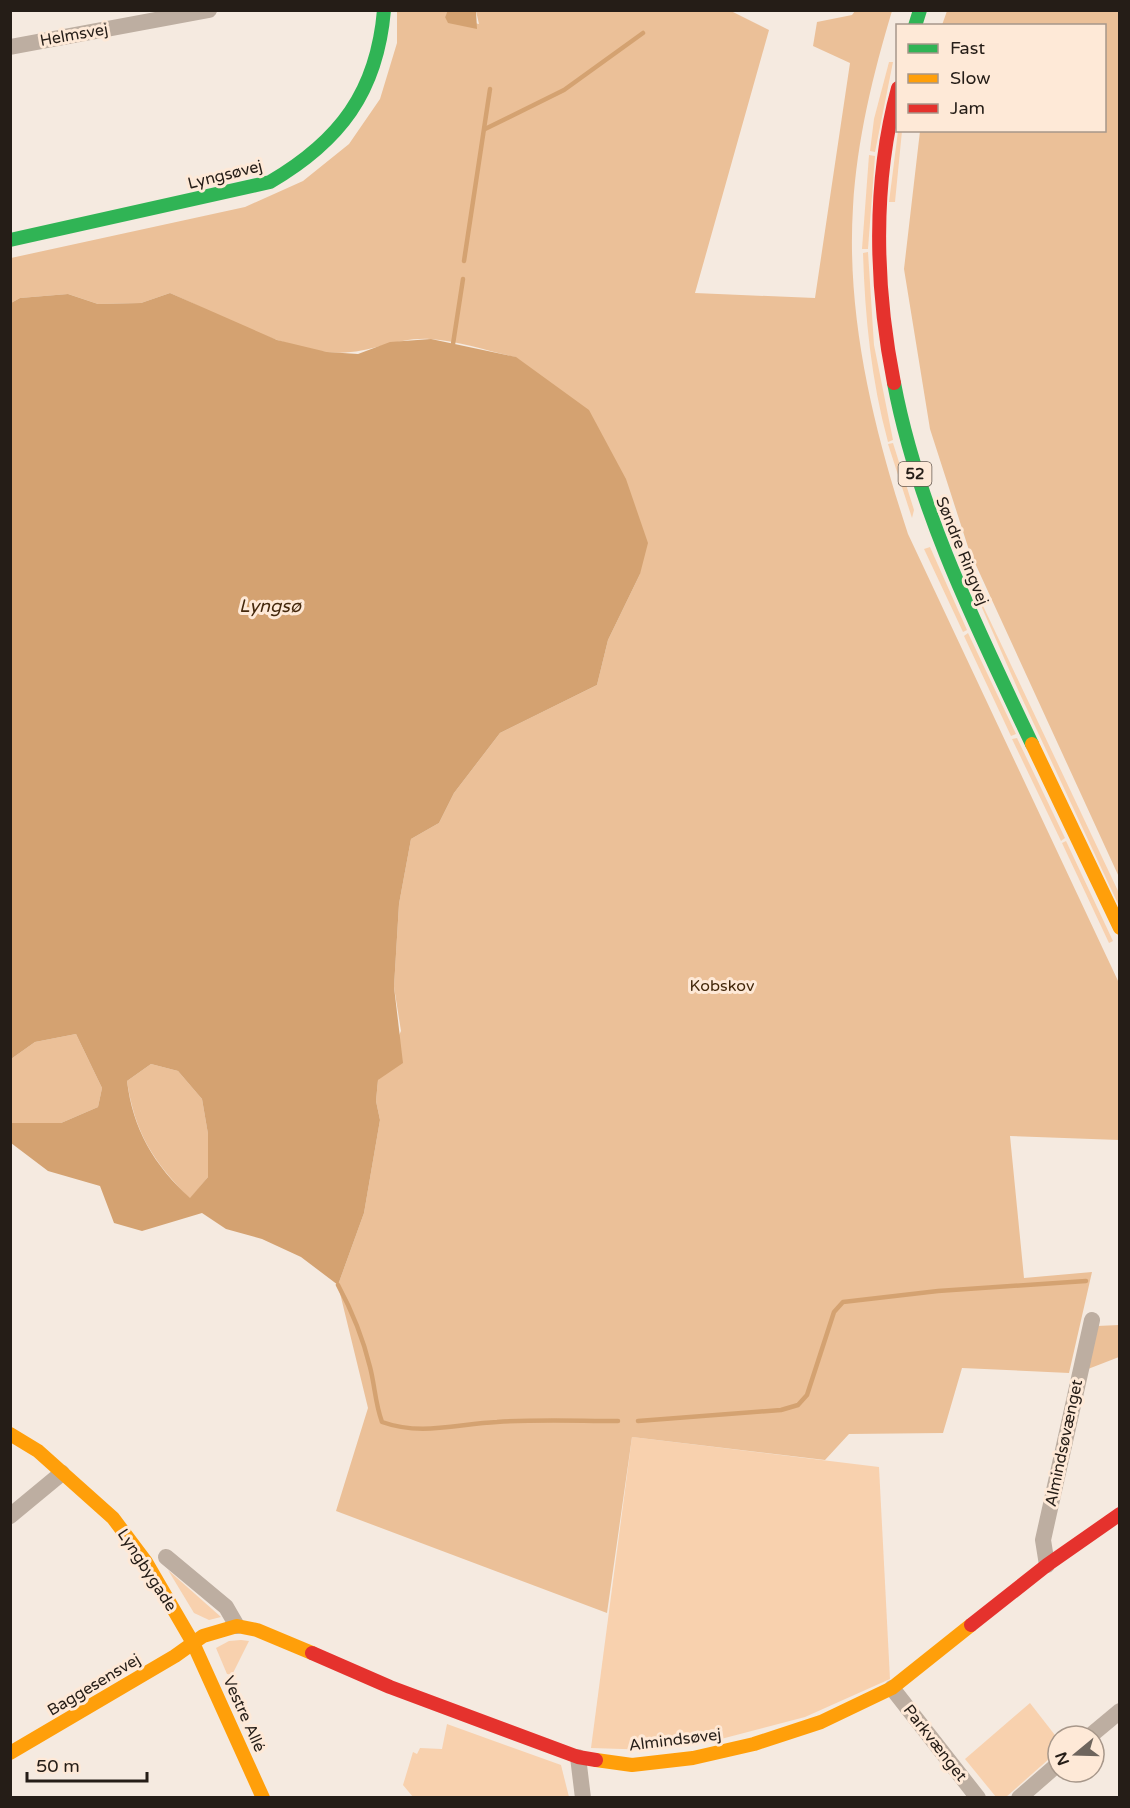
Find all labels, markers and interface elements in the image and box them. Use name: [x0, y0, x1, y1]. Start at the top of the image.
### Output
street label: Helmsvej: [38, 19, 110, 51]
legend: [896, 24, 1106, 132]
text: Fast: [950, 37, 985, 59]
text: Slow: [950, 67, 991, 89]
text: Jam: [950, 97, 985, 119]
street label: Lyngsøvej: [185, 156, 265, 194]
road number: 52: [898, 462, 932, 486]
street label: Søndre Ringvej: [931, 494, 993, 608]
water label: Lyngsø: [239, 595, 302, 617]
park label: Kobskov: [690, 976, 755, 996]
street label: Almindsøvænget: [1041, 1378, 1087, 1508]
street label: Lyngbygade: [113, 1525, 181, 1615]
street label: Baggesensvej: [44, 1649, 144, 1721]
street label: Vestre Allé: [218, 1673, 270, 1755]
street label: Parkvænget: [899, 1701, 971, 1785]
street label: Almindsøvej: [628, 1724, 722, 1756]
north arrow: [1046, 1724, 1106, 1784]
scale bar: [27, 1745, 147, 1783]
text: N: [1051, 1749, 1074, 1768]
text: 50 m: [36, 1755, 80, 1777]

